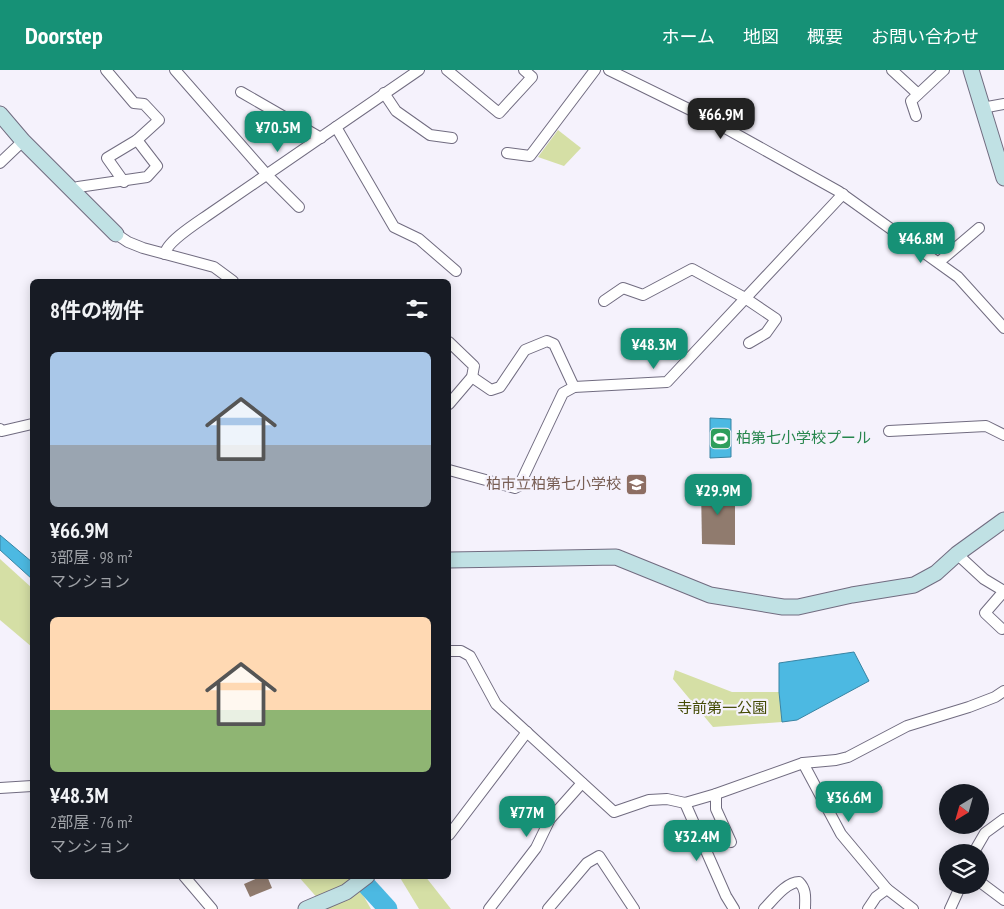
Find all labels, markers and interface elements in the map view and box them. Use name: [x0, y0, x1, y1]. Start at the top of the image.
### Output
text: Doorstep: [25, 20, 103, 51]
text: ホーム: [662, 25, 715, 48]
text: 地図: [743, 25, 779, 48]
text: 概要: [807, 25, 843, 48]
text: お問い合わせ: [871, 25, 979, 48]
pin: ¥66.9M: [680, 98, 762, 140]
text: ¥66.9M: [699, 104, 743, 124]
pin: ¥70.5M: [237, 111, 319, 153]
text: ¥70.5M: [256, 117, 300, 137]
pin: ¥46.8M: [880, 222, 962, 264]
text: ¥46.8M: [899, 228, 943, 248]
icon: filters: [403, 295, 431, 323]
text: 8件の物件: [50, 297, 144, 324]
pin: ¥48.3M: [613, 328, 695, 370]
text: ¥48.3M: [632, 334, 676, 354]
icon: home: [196, 384, 286, 474]
sports icon: 柏第七小学校プール: [708, 426, 732, 450]
place label: 柏第七小学校プール: [736, 428, 871, 447]
school or university icon: 柏市立柏第七小学校: [625, 472, 649, 496]
place label: 柏市立柏第七小学校: [486, 474, 621, 493]
pin: ¥29.9M: [677, 474, 759, 516]
text: ¥29.9M: [696, 480, 740, 500]
text: ¥66.9M: [50, 517, 109, 544]
text: 3部屋 · 98 m²: [50, 547, 133, 567]
text: マンション: [50, 571, 130, 591]
icon: home: [196, 649, 286, 739]
park label: 寺前第一公園: [677, 698, 767, 717]
pin: ¥36.6M: [808, 780, 890, 823]
text: ¥48.3M: [50, 782, 109, 809]
north arrow: [939, 784, 989, 834]
map controls: [939, 784, 989, 894]
text: ¥36.6M: [827, 787, 871, 807]
pin: ¥77M: [497, 796, 557, 838]
text: ¥77M: [510, 802, 544, 822]
text: 2部屋 · 76 m²: [50, 812, 133, 832]
pin: ¥32.4M: [656, 820, 738, 862]
text: ¥32.4M: [675, 826, 719, 846]
text: マンション: [50, 836, 130, 856]
button: layers: [939, 844, 989, 894]

